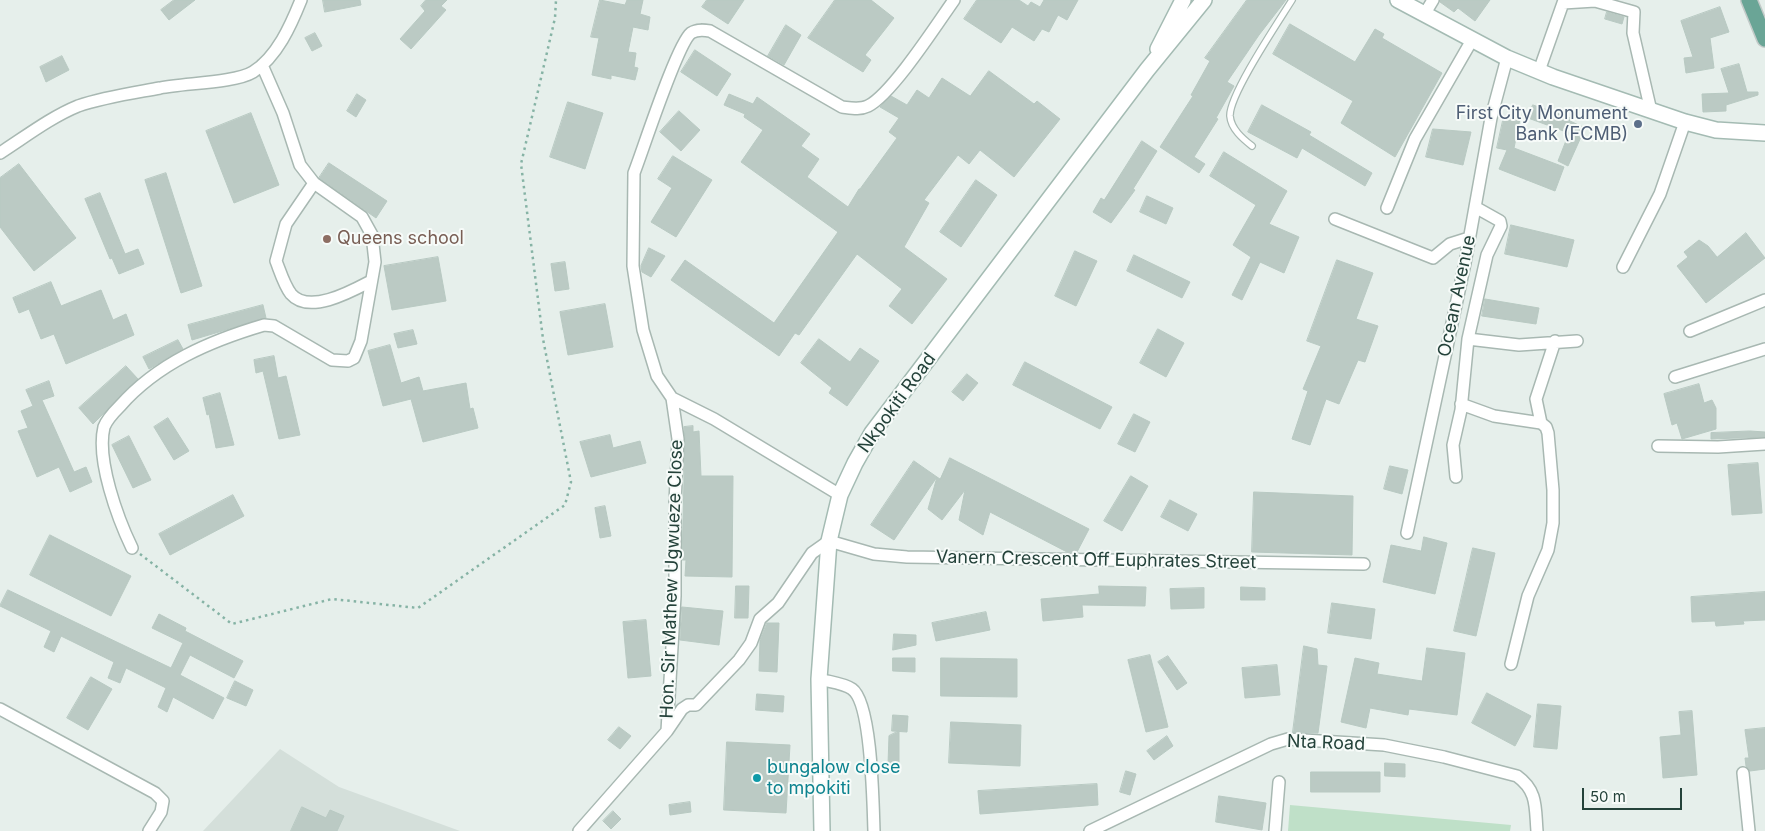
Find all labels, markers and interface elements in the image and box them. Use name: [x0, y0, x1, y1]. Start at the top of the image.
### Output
place label: First City Monument Bank (FCMB): [1456, 103, 1628, 146]
marker: First City Monument Bank (FCMB): [1632, 118, 1644, 130]
place label: Queens school: [337, 228, 464, 250]
marker: Queens school: [321, 233, 333, 245]
street label: Ocean Avenue: [1434, 233, 1480, 359]
street label: Nkpokiti Road: [854, 349, 940, 457]
street label: Hon. Sir Mathew Ugwueze Close: [656, 439, 688, 719]
street label: Vanern Crescent Off Euphrates Street: [936, 546, 1256, 574]
street label: Nta Road: [1286, 731, 1366, 755]
place label: bungalow close to mpokiti: [767, 757, 900, 800]
marker: bungalow close to mpokiti: [751, 772, 763, 784]
scale bar: [1585, 778, 1685, 810]
text: 50 m: [1590, 787, 1626, 806]

